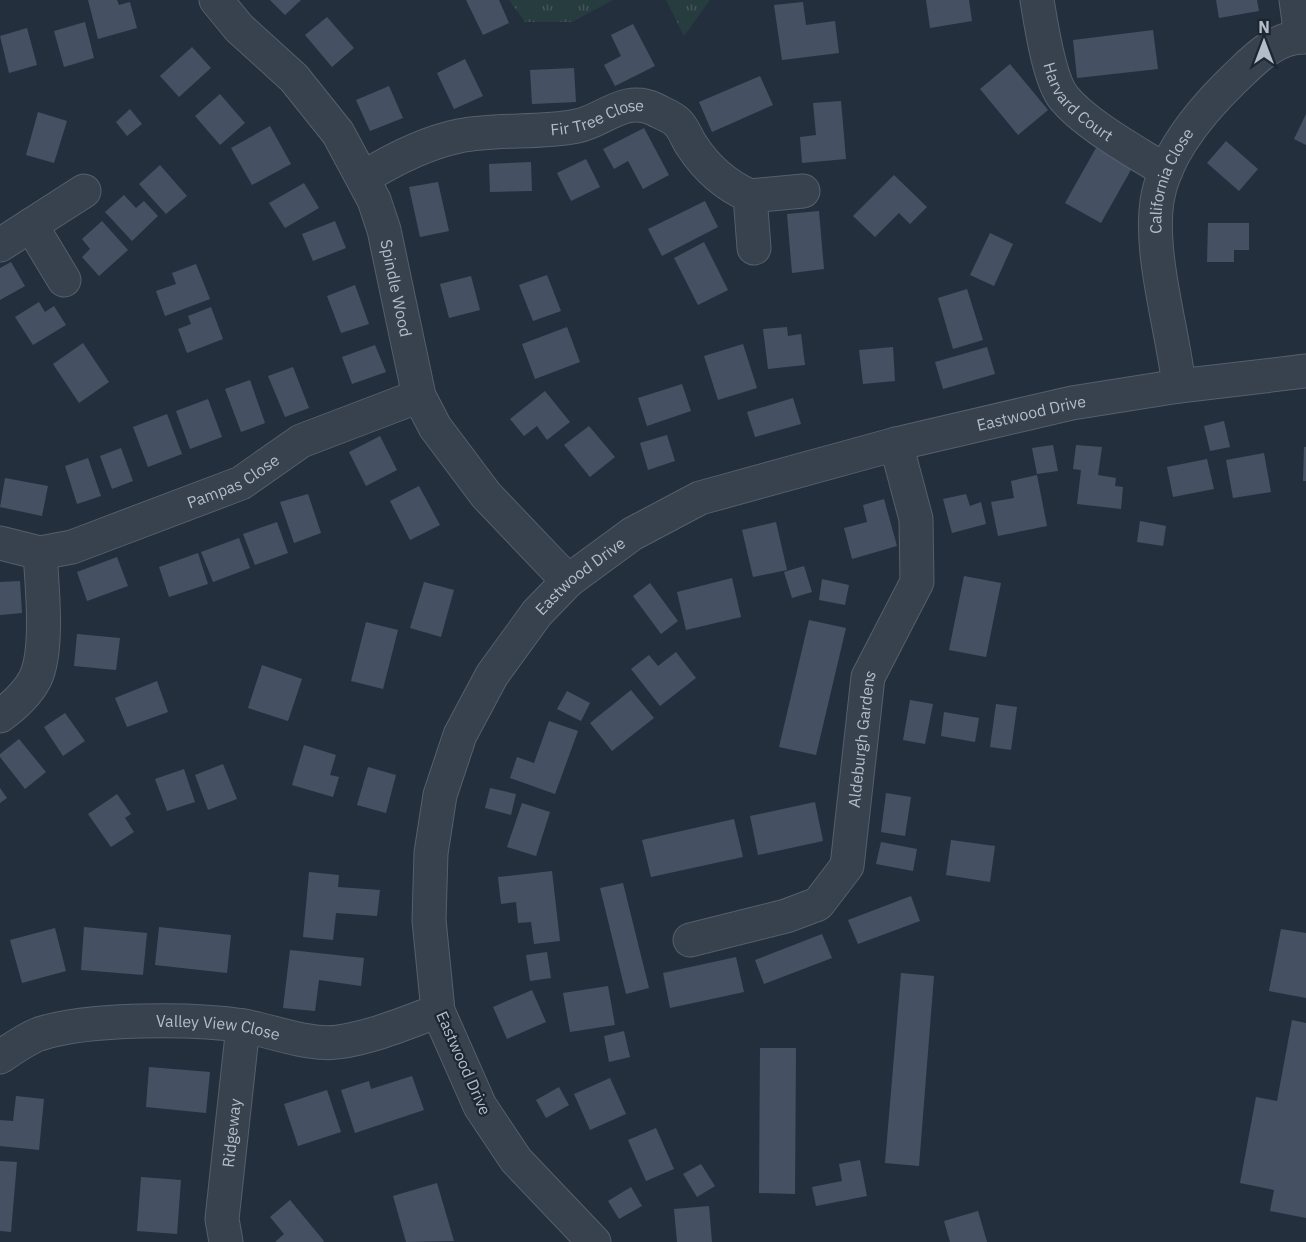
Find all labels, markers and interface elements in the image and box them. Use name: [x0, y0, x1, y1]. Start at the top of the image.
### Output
north arrow: [1234, 12, 1294, 72]
text: N: [1258, 17, 1270, 37]
street label: Harvard Court: [1039, 60, 1117, 146]
street label: Fir Tree Close: [549, 95, 645, 140]
street label: California Close: [1145, 124, 1198, 234]
street label: Spindle Wood: [376, 237, 416, 339]
street label: Eastwood Drive: [975, 391, 1088, 435]
street label: Pampas Close: [184, 449, 283, 513]
street label: Eastwood Drive: [531, 532, 629, 619]
street label: Aldeburgh Gardens: [844, 666, 880, 809]
street label: Eastwood Drive: [432, 1008, 496, 1118]
street label: Valley View Close: [156, 1011, 283, 1044]
street label: Ridgeway: [218, 1097, 245, 1168]

